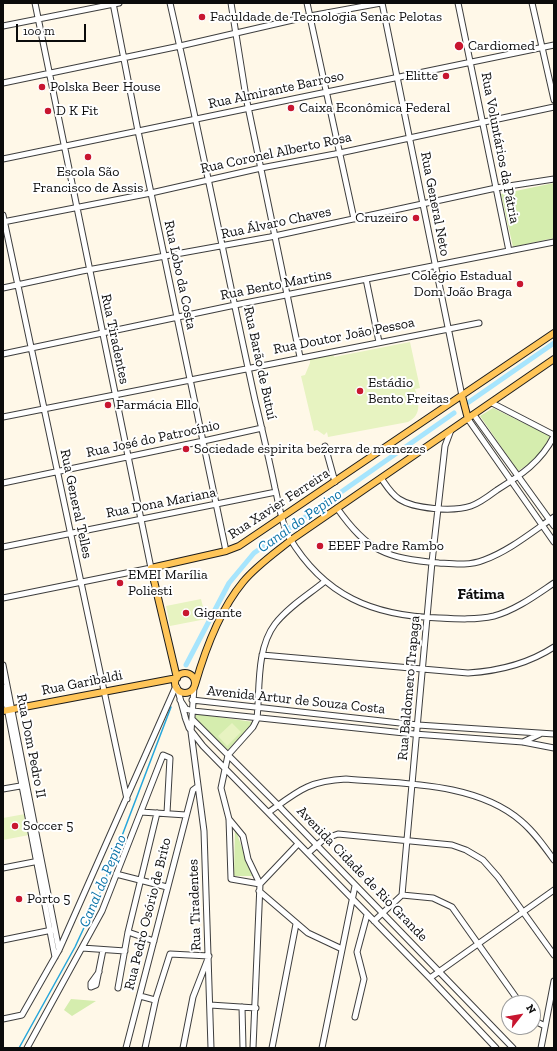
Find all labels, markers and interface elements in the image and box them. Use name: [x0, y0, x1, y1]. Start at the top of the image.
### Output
place label: Faculdade de Tecnologia Senac Pelotas: [210, 9, 442, 25]
marker: Faculdade de Tecnologia Senac Pelotas: [197, 12, 207, 22]
scale bar: [18, 16, 88, 42]
text: 100 m: [23, 24, 55, 38]
place label: Cardiomed: [468, 38, 535, 54]
marker: Cardiomed: [453, 40, 465, 52]
street label: Rua Almirante Barroso: [207, 67, 345, 113]
place label: Elitte: [405, 68, 438, 84]
marker: Elitte: [441, 71, 451, 81]
street label: Rua Voluntários da Pátria: [477, 71, 523, 225]
place label: Polska Beer House: [50, 79, 161, 95]
marker: Polska Beer House: [37, 82, 47, 92]
place label: Caixa Econômica Federal: [299, 100, 450, 116]
place label: D K Fit: [56, 103, 98, 119]
marker: Caixa Econômica Federal: [286, 103, 296, 113]
marker: D K Fit: [43, 106, 53, 116]
street label: Rua Coronel Alberto Rosa: [199, 129, 353, 177]
street label: Rua General Neto: [417, 150, 453, 258]
marker: Escola São Francisco de Assis: [83, 152, 93, 162]
place label: Escola São Francisco de Assis: [33, 164, 143, 196]
street label: Rua Álvaro Chaves: [219, 203, 333, 243]
place label: Cruzeiro: [355, 210, 408, 226]
marker: Cruzeiro: [411, 213, 421, 223]
street label: Rua Lobo da Costa: [160, 219, 200, 331]
street label: Rua Bento Martins: [219, 266, 333, 304]
place label: Colégio Estadual Dom João Braga: [411, 268, 512, 300]
marker: Colégio Estadual Dom João Braga: [515, 279, 525, 289]
street label: Rua Tiradentes: [97, 292, 133, 386]
street label: Rua Barão de Butuí: [240, 305, 280, 421]
street label: Rua Doutor João Pessoa: [272, 314, 416, 358]
place label: Estádio Bento Freitas: [368, 375, 449, 408]
marker: Estádio Bento Freitas: [355, 386, 365, 396]
place label: Farmácia Ello: [116, 397, 198, 413]
marker: Farmácia Ello: [103, 400, 113, 410]
street label: Rua José do Patrocínio: [85, 417, 221, 461]
place label: Sociedade espirita bezerra de menezes: [194, 441, 426, 457]
marker: Sociedade espirita bezerra de menezes: [181, 444, 191, 454]
street label: Rua General Telles: [56, 448, 96, 560]
street label: Rua Xavier Ferreira: [225, 465, 333, 543]
street label: Rua Dona Mariana: [105, 484, 217, 522]
water label: Canal do Pepino: [254, 485, 346, 557]
place label: EEEF Padre Rambo: [328, 538, 444, 554]
marker: EEEF Padre Rambo: [315, 541, 325, 551]
place label: EMEI Marília Poliesti: [128, 567, 208, 600]
marker: EMEI Marília Poliesti: [115, 578, 125, 588]
district label: Fátima: [457, 586, 505, 604]
place label: Gigante: [194, 605, 242, 621]
marker: Gigante: [181, 608, 191, 618]
street label: Rua Baldomero Trapaga: [394, 615, 424, 761]
street label: Rua Garibaldi: [40, 667, 124, 699]
street label: Avenida Artur de Souza Costa: [206, 682, 386, 718]
street label: Rua Dom Pedro II: [13, 692, 49, 800]
street label: Avenida Cidade de Rio Grande: [293, 803, 431, 945]
place label: Soccer 5: [23, 818, 73, 834]
marker: Soccer 5: [10, 821, 20, 831]
water label: Canal do Pepino: [75, 832, 131, 930]
street label: Rua Pedro Osório de Brito: [121, 836, 175, 992]
street label: Rua Tiradentes: [185, 859, 205, 951]
place label: Porto 5: [27, 891, 71, 907]
marker: Porto 5: [14, 894, 24, 904]
north arrow: [501, 995, 541, 1035]
text: N: [523, 1002, 539, 1016]

